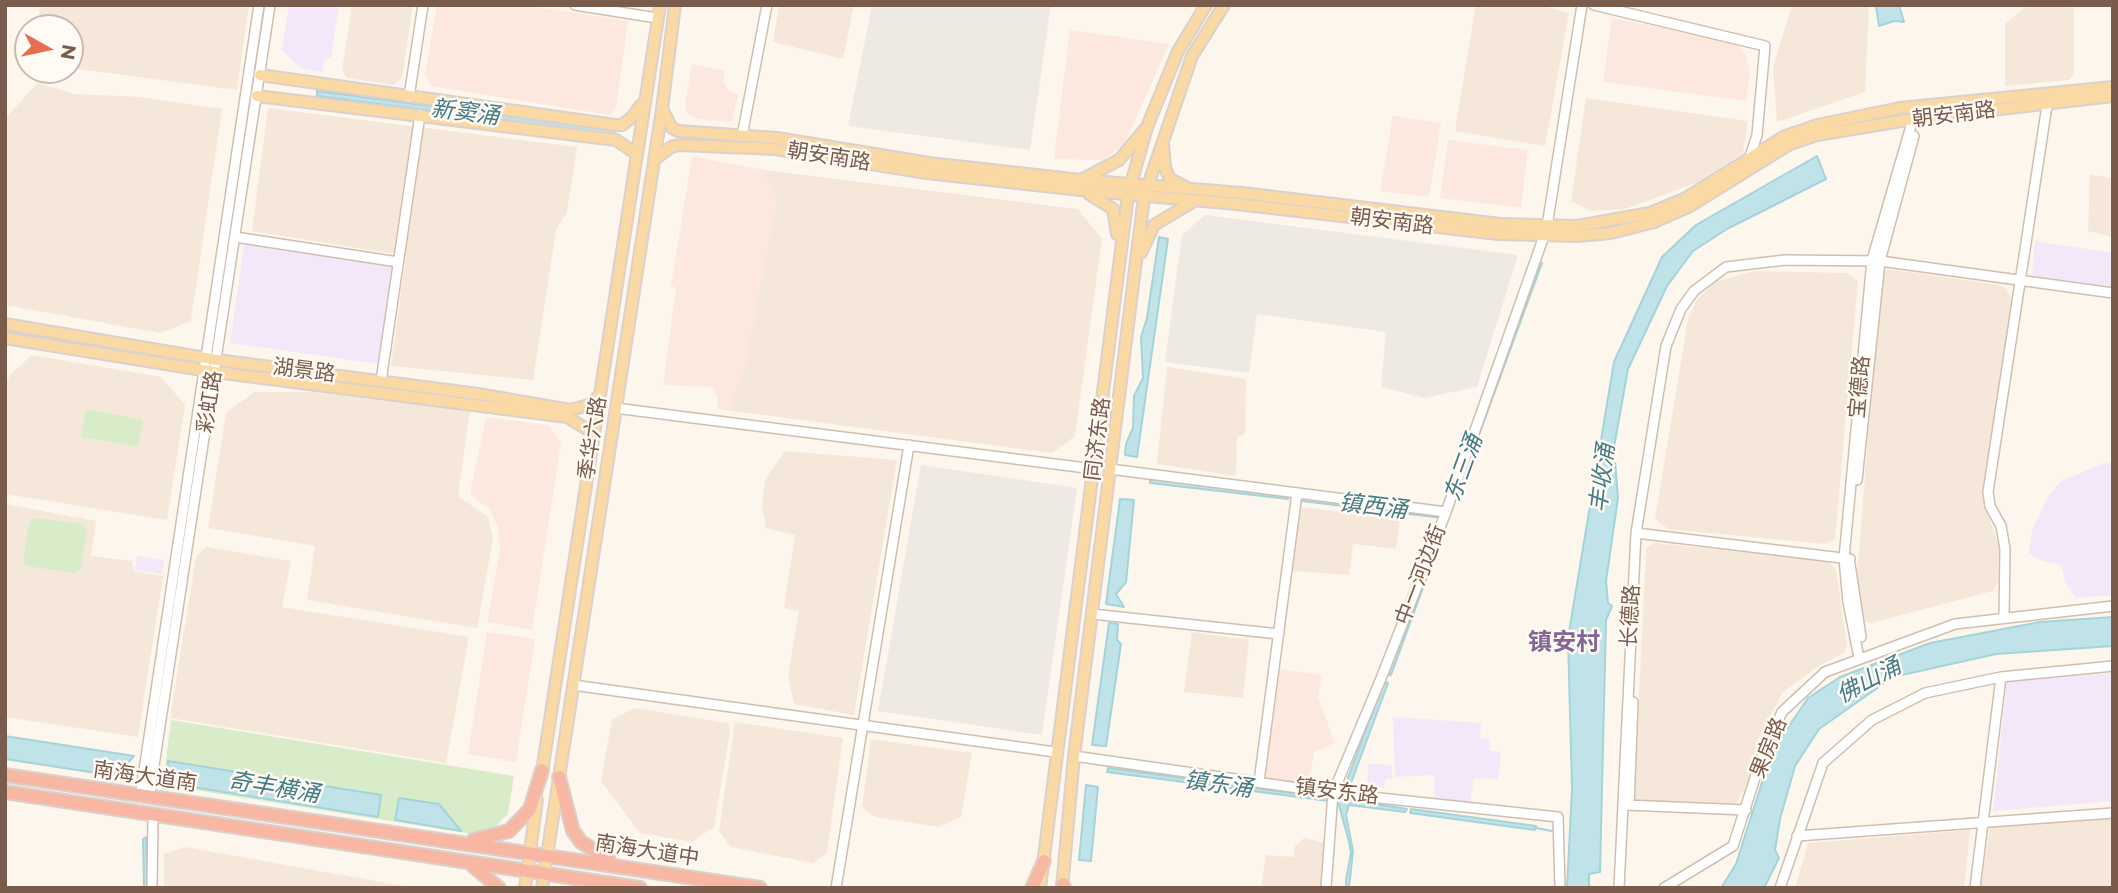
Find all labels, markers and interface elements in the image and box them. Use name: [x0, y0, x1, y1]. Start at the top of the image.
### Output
north arrow: [14, 14, 84, 84]
text: N: [56, 43, 81, 61]
water label: 新窦涌: [429, 95, 501, 131]
street label: 朝安南路: [1911, 97, 1997, 133]
street label: 朝安南路: [786, 138, 872, 176]
street label: 朝安南路: [1349, 204, 1435, 240]
street label: 湖景路: [271, 355, 337, 387]
street label: 宝德路: [1845, 355, 1875, 419]
street label: 彩虹路: [193, 369, 227, 435]
street label: 季华六路: [574, 395, 612, 481]
street label: 同济东路: [1080, 396, 1116, 482]
water label: 东三涌: [1439, 431, 1489, 505]
water label: 丰收涌: [1585, 442, 1621, 514]
water label: 镇西涌: [1337, 489, 1409, 525]
street label: 中一河边街: [1390, 521, 1452, 629]
street label: 长德路: [1617, 584, 1645, 648]
district label: 镇安村: [1528, 629, 1600, 657]
water label: 佛山涌: [1832, 653, 1906, 709]
street label: 果房路: [1746, 714, 1792, 782]
street label: 南海大道南: [91, 757, 199, 797]
water label: 奇丰横涌: [226, 767, 322, 809]
water label: 镇东涌: [1182, 767, 1254, 803]
street label: 镇安东路: [1294, 774, 1380, 810]
street label: 南海大道中: [593, 830, 701, 872]

